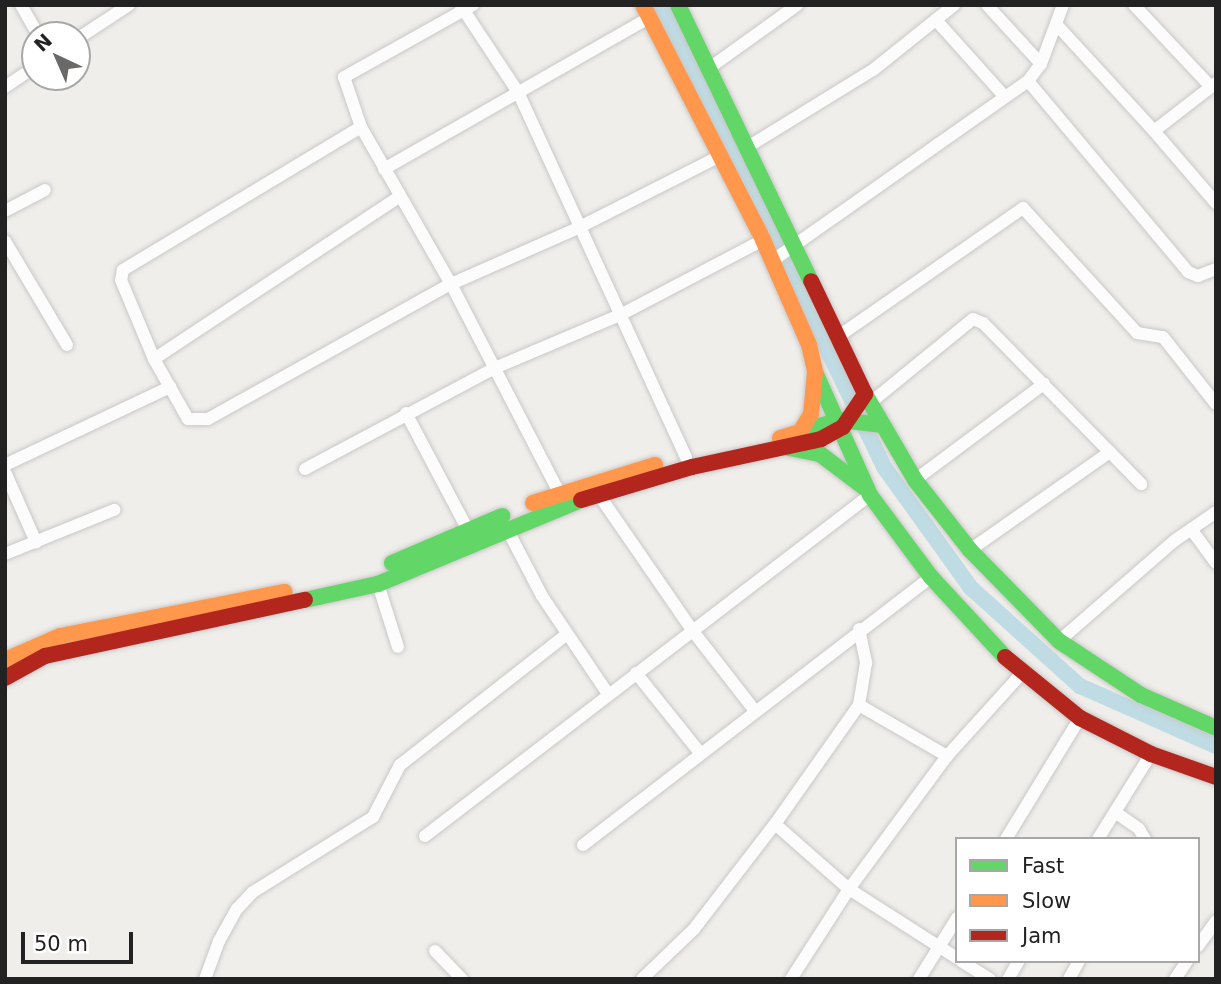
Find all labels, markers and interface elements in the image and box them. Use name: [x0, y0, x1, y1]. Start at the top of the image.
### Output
north arrow: [21, 21, 91, 91]
text: N: [29, 29, 56, 56]
legend: [955, 837, 1200, 963]
text: Fast: [1022, 854, 1064, 878]
text: Slow: [1022, 889, 1071, 913]
scale bar: [24, 918, 136, 962]
text: Jam: [1022, 924, 1062, 948]
text: 50 m: [34, 932, 88, 956]

